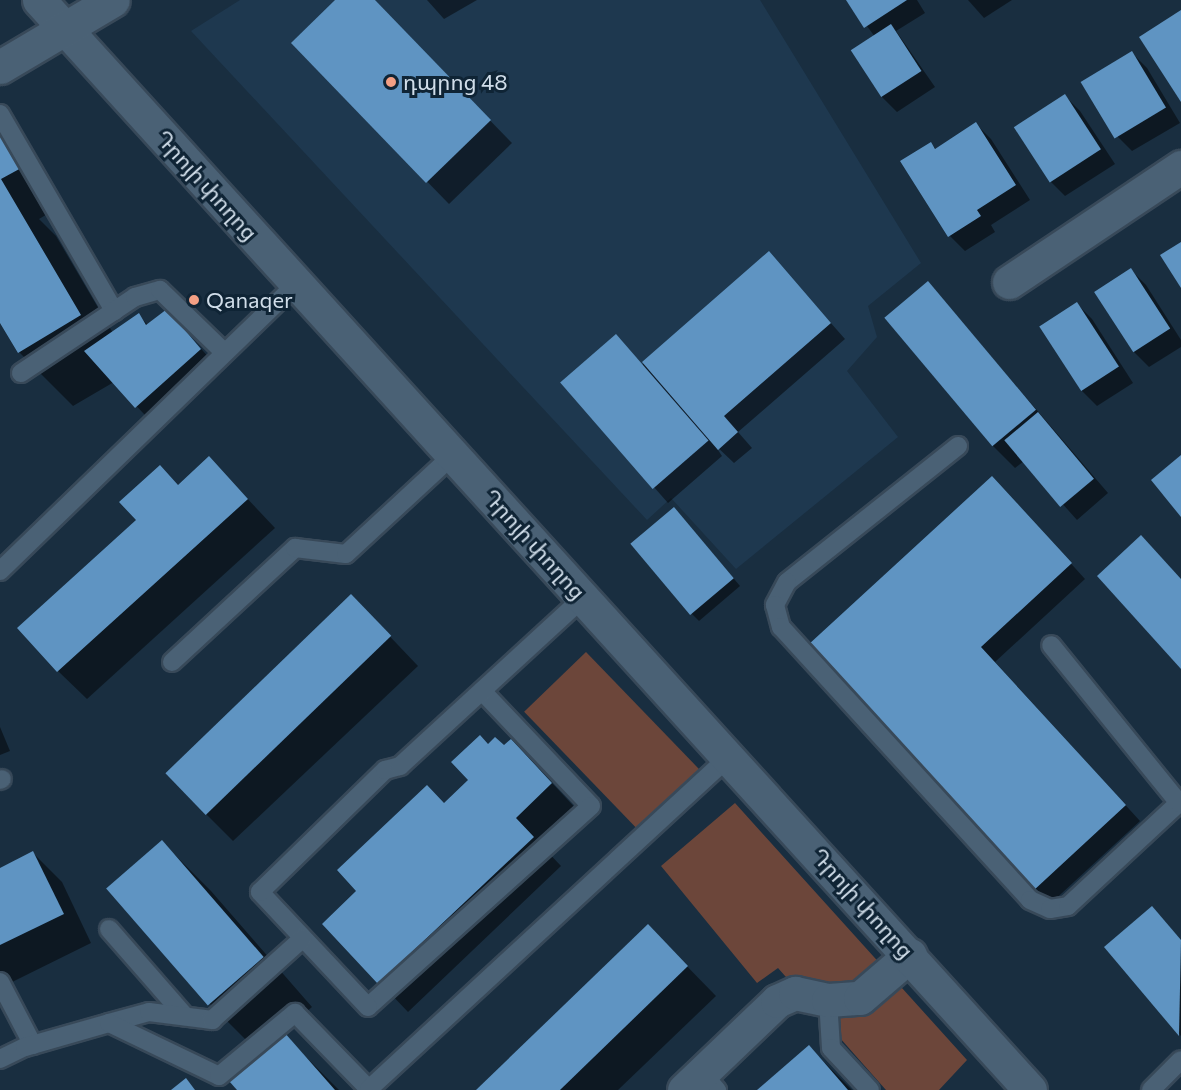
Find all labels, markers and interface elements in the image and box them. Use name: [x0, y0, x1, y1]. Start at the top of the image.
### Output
place label: դպրոց 48: [403, 69, 508, 95]
marker: դպրոց 48: [384, 75, 398, 89]
street label: Դրոյի փողոց: [151, 125, 263, 245]
place label: Qanaqer: [206, 287, 293, 313]
marker: Qanaqer: [187, 293, 201, 307]
street label: Դրոյի փողոց: [479, 484, 591, 604]
street label: Դրոյի փողոց: [807, 843, 919, 963]

